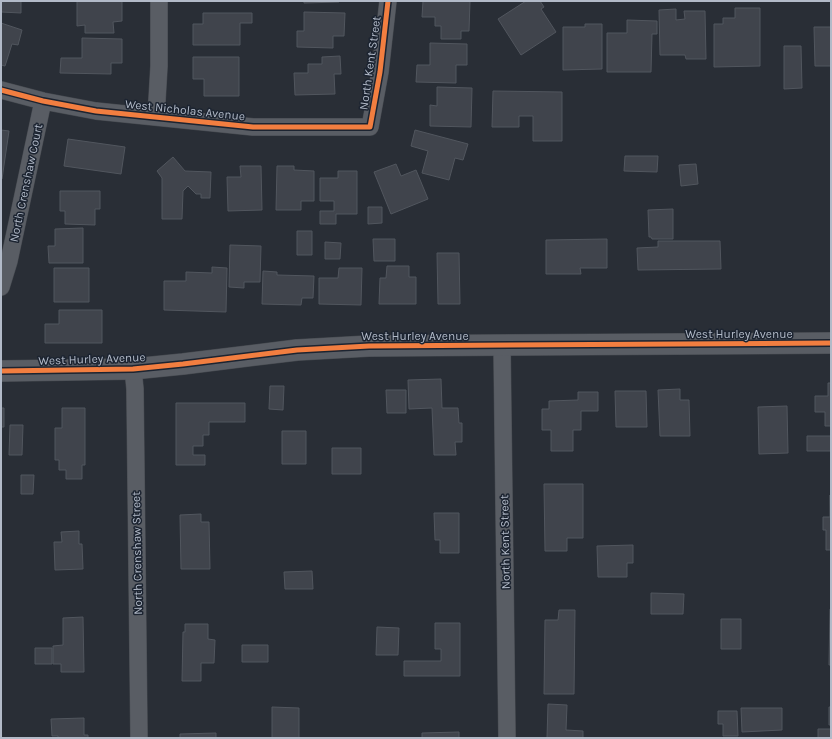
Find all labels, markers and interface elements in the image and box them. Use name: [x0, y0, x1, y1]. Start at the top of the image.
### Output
street label: North Kent Street: [356, 15, 384, 111]
street label: West Nicholas Avenue: [124, 97, 246, 123]
street label: North Crenshaw Court: [7, 122, 45, 243]
street label: West Hurley Avenue: [685, 327, 793, 341]
street label: West Hurley Avenue: [361, 329, 469, 343]
street label: West Hurley Avenue: [38, 350, 146, 368]
street label: North Crenshaw Street: [129, 491, 145, 615]
street label: North Kent Street: [497, 494, 513, 589]

